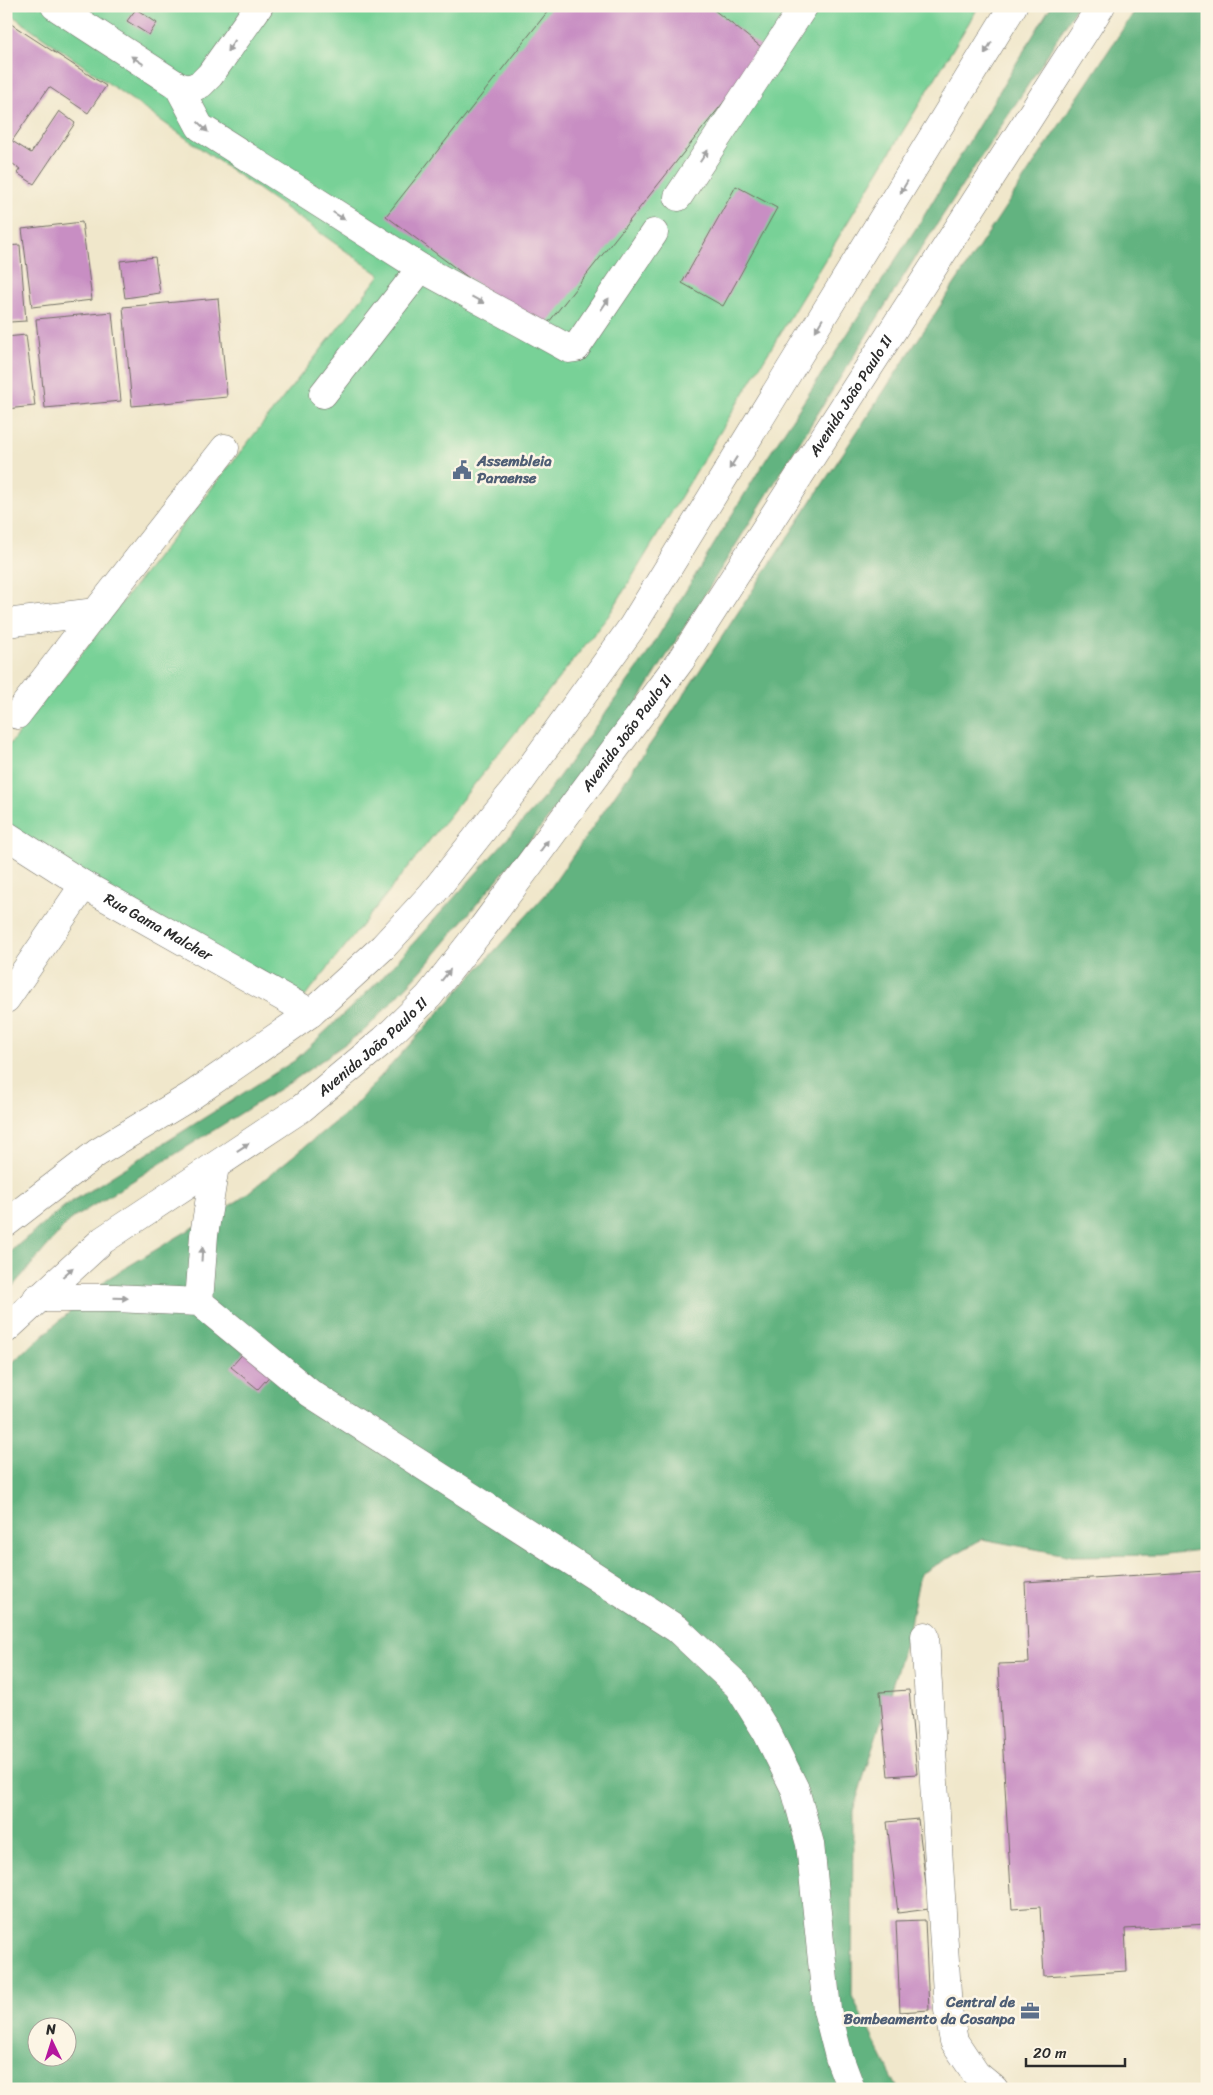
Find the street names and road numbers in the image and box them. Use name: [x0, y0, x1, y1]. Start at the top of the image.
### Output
street label: Avenida João Paulo II: [801, 329, 900, 463]
street label: Avenida João Paulo II: [574, 669, 679, 798]
street label: Rua Gama Malcher: [99, 886, 218, 968]
street label: Avenida João Paulo II: [311, 990, 434, 1104]

